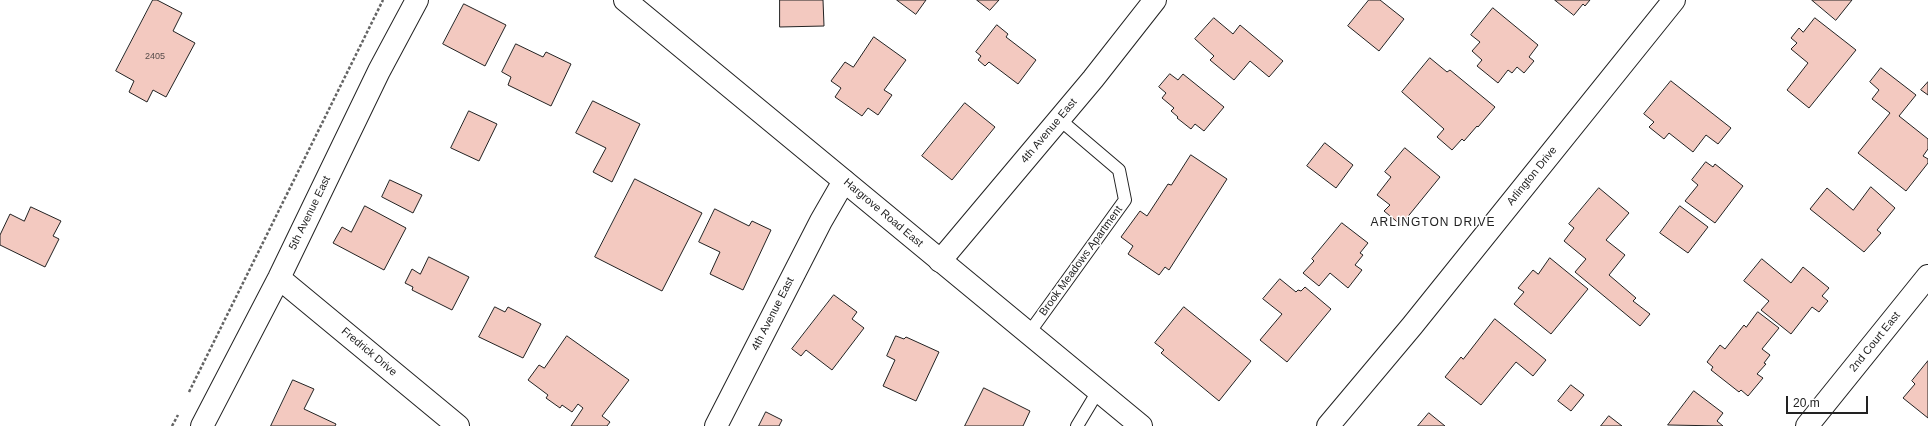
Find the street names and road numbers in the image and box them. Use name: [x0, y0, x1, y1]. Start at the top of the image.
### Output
street label: 4th Avenue East: [1018, 96, 1080, 166]
street label: Arlington Drive: [1504, 144, 1560, 208]
street label: 5th Avenue East: [286, 174, 334, 252]
street label: Hargrove Road East: [841, 176, 925, 250]
street label: Brook Meadows Apartment: [1037, 203, 1125, 319]
street label: 4th Avenue East: [749, 275, 797, 353]
street label: 2nd Court East: [1847, 309, 1903, 375]
street label: Fredrick Drive: [339, 325, 399, 379]

